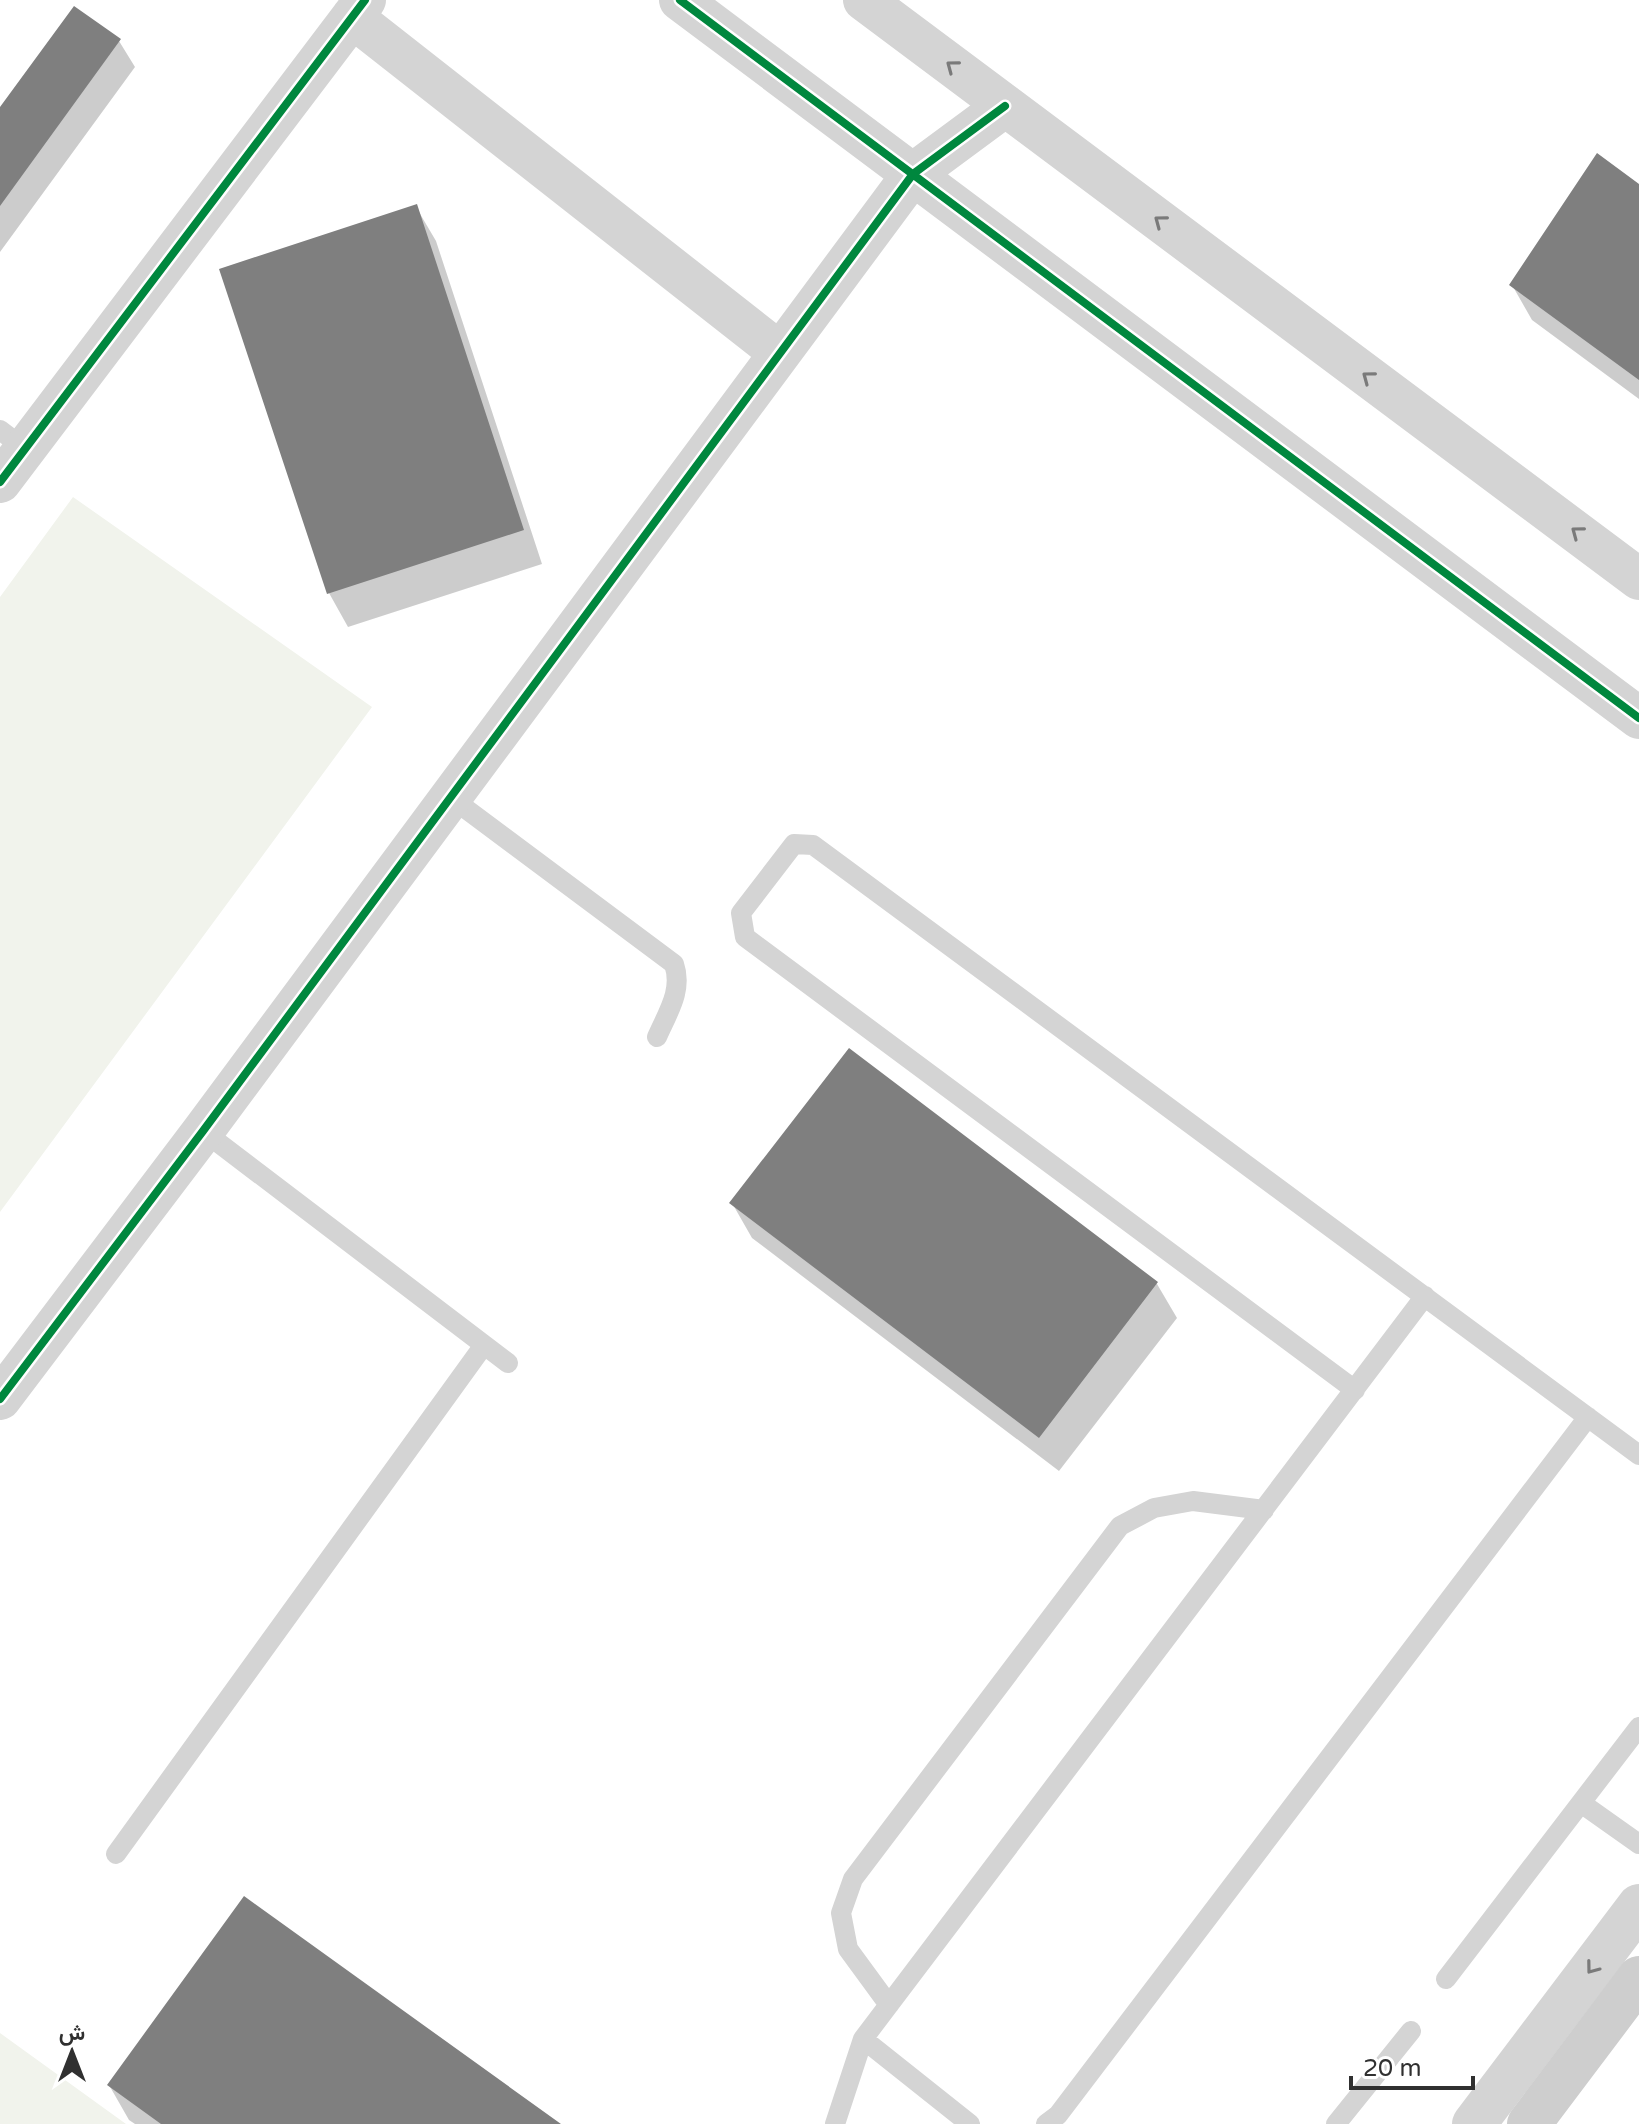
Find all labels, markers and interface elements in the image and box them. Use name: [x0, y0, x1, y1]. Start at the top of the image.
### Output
one-way arrow: [946, 61, 960, 75]
one-way arrow: [1154, 216, 1169, 231]
one-way arrow: [1362, 372, 1377, 386]
one-way arrow: [1571, 528, 1585, 542]
one-way arrow: [1587, 1960, 1602, 1974]
north arrow: [32, 2012, 112, 2092]
text: ش: [59, 2020, 85, 2046]
scale bar: [1351, 2040, 1473, 2090]
text: 20 m: [1363, 2054, 1421, 2083]

